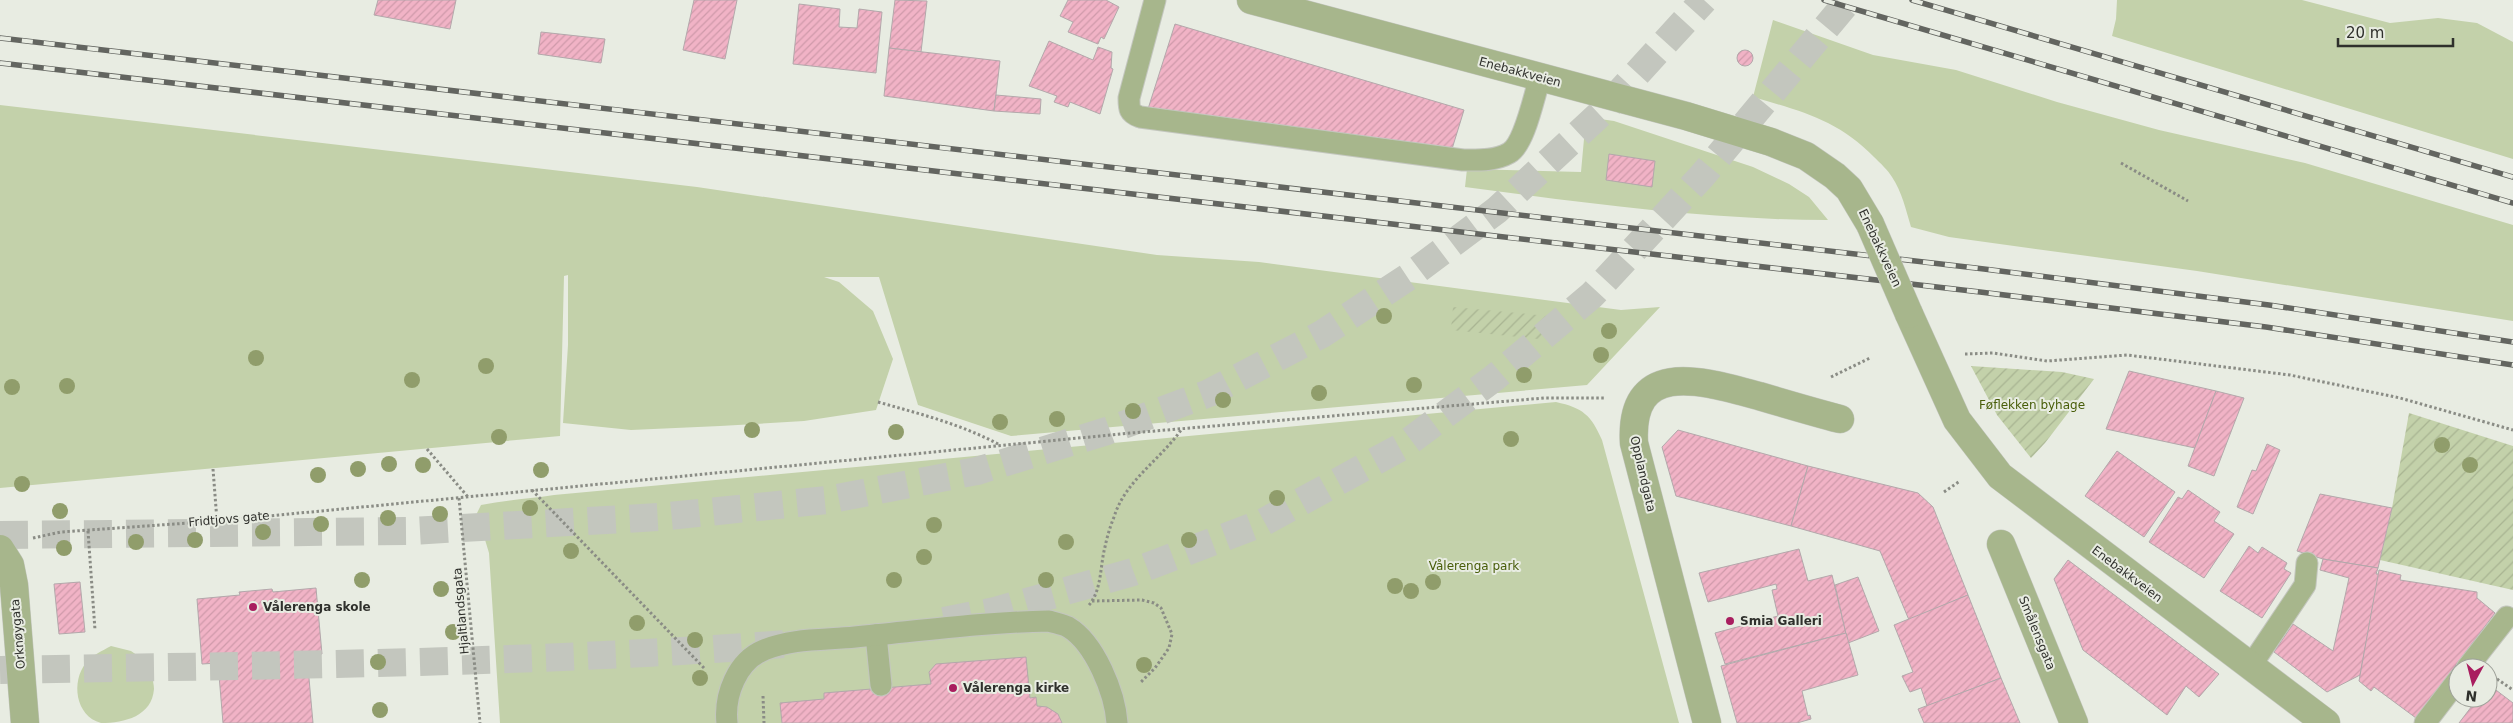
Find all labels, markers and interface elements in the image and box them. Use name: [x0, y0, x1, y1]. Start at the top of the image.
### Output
scale bar: [2338, 15, 2453, 47]
text: 20 m: [2346, 24, 2384, 42]
street label: Enebakkveien: [1477, 54, 1563, 90]
street label: Enebakkveien: [1856, 207, 1904, 289]
park label: Føflekken byhage: [1979, 398, 2085, 412]
street label: Opplandgata: [1627, 435, 1659, 513]
street label: Fridtjovs gate: [188, 508, 270, 530]
street label: Enebakkveien: [2089, 543, 2165, 605]
park label: Vålerenga park: [1429, 559, 1519, 573]
street label: Hjaltlandsgata: [450, 567, 472, 655]
street label: Smålensgata: [2016, 594, 2058, 672]
street label: Orknøygata: [8, 598, 28, 670]
place label: Vålerenga skole: [263, 600, 371, 614]
marker: Vålerenga skole: [247, 601, 259, 613]
place label: Smia Galleri: [1740, 614, 1822, 628]
marker: Smia Galleri: [1724, 615, 1736, 627]
north arrow: [2448, 658, 2498, 708]
place label: Vålerenga kirke: [963, 681, 1069, 695]
marker: Vålerenga kirke: [947, 682, 959, 694]
text: N: [2465, 687, 2478, 705]

